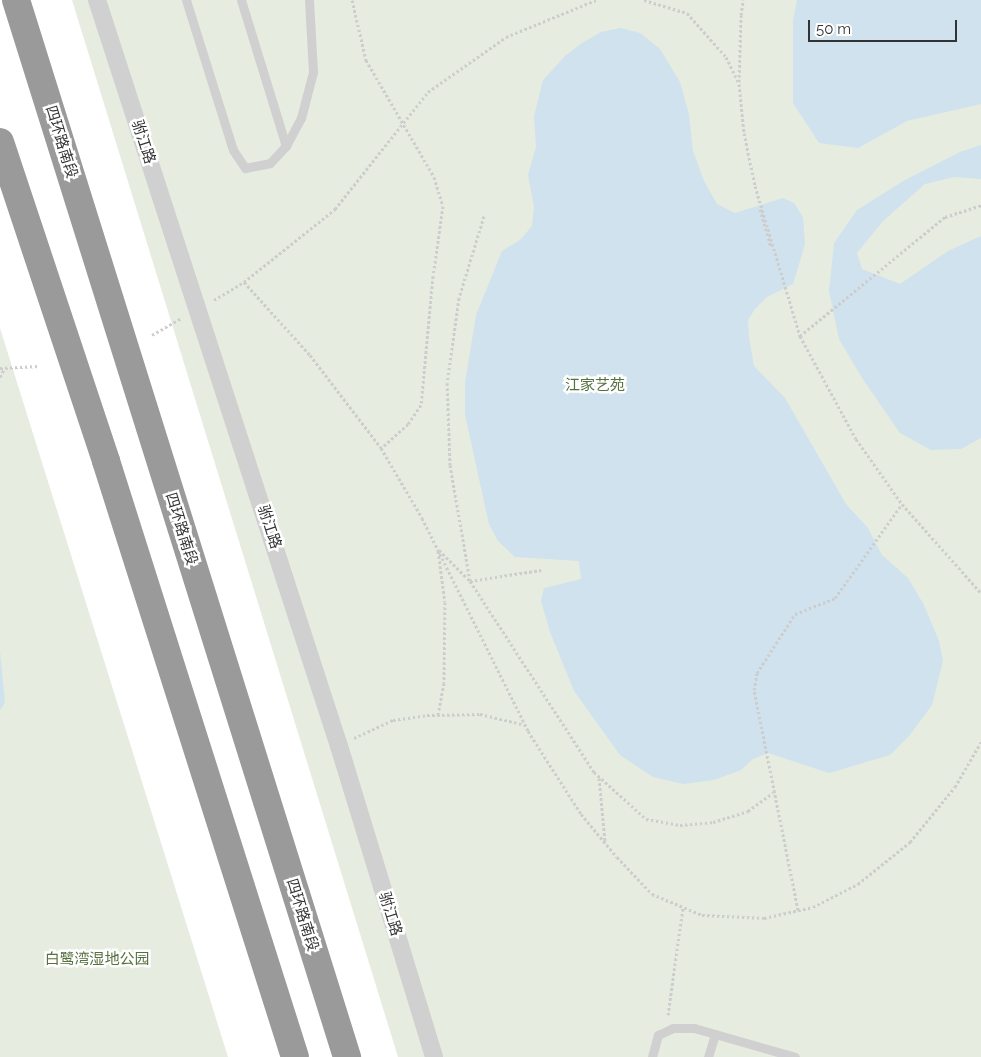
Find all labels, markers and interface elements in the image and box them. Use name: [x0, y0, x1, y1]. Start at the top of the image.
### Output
scale bar: [811, 10, 960, 42]
text: 50 m: [816, 20, 851, 38]
street label: 四环路南段: [41, 104, 81, 180]
street label: 驸江路: [127, 118, 159, 166]
park label: 江家艺苑: [565, 377, 625, 395]
street label: 四环路南段: [161, 491, 201, 567]
street label: 驸江路: [253, 503, 285, 551]
street label: 四环路南段: [282, 877, 322, 953]
street label: 驸江路: [375, 890, 405, 938]
park label: 白鹭湾湿地公园: [45, 951, 149, 969]

